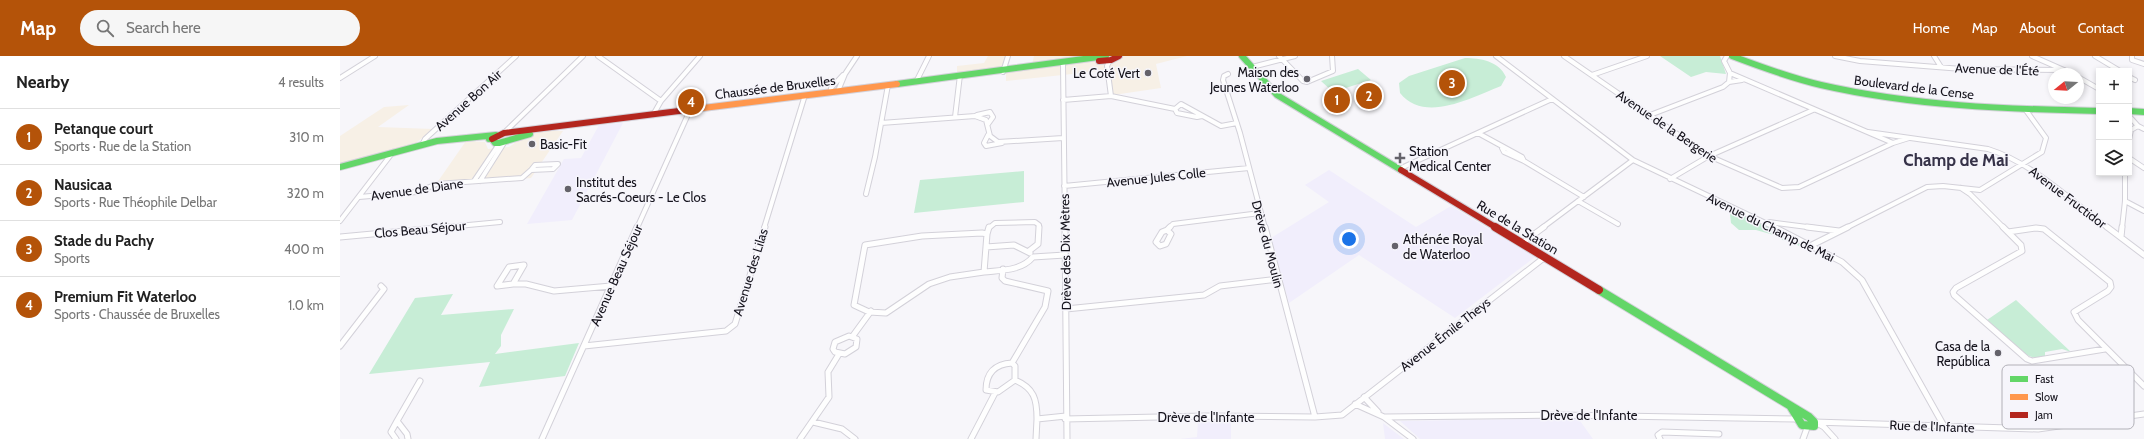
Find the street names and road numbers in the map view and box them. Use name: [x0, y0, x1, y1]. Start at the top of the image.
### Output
street label: Avenue de l'Été: [1955, 59, 2040, 78]
street label: Avenue Bon Air: [431, 65, 505, 134]
street label: Chaussée de Bruxelles: [714, 72, 837, 102]
street label: Boulevard de la Cense: [1853, 72, 1975, 102]
street label: Avenue de la Bergerie: [1613, 86, 1721, 166]
street label: Avenue Fructidor: [2026, 163, 2111, 232]
street label: Avenue Jules Colle: [1106, 164, 1207, 190]
street label: Avenue de Diane: [370, 175, 465, 203]
street label: Avenue du Champ de Mai: [1704, 189, 1838, 265]
street label: Drève des Dix Mètres: [1056, 193, 1074, 310]
street label: Rue de la Station: [1474, 196, 1562, 258]
street label: Drève du Moulin: [1249, 198, 1287, 290]
street label: Clos Beau Séjour: [374, 217, 467, 242]
street label: Avenue Beau Séjour: [586, 221, 647, 329]
street label: Avenue des Lilas: [729, 226, 771, 318]
street label: Avenue Émile Theys: [1396, 293, 1494, 374]
street label: Drève de l'Infante: [1541, 407, 1638, 423]
street label: Drève de l'Infante: [1158, 409, 1255, 425]
street label: Rue de l'Infante: [1889, 417, 1975, 435]

